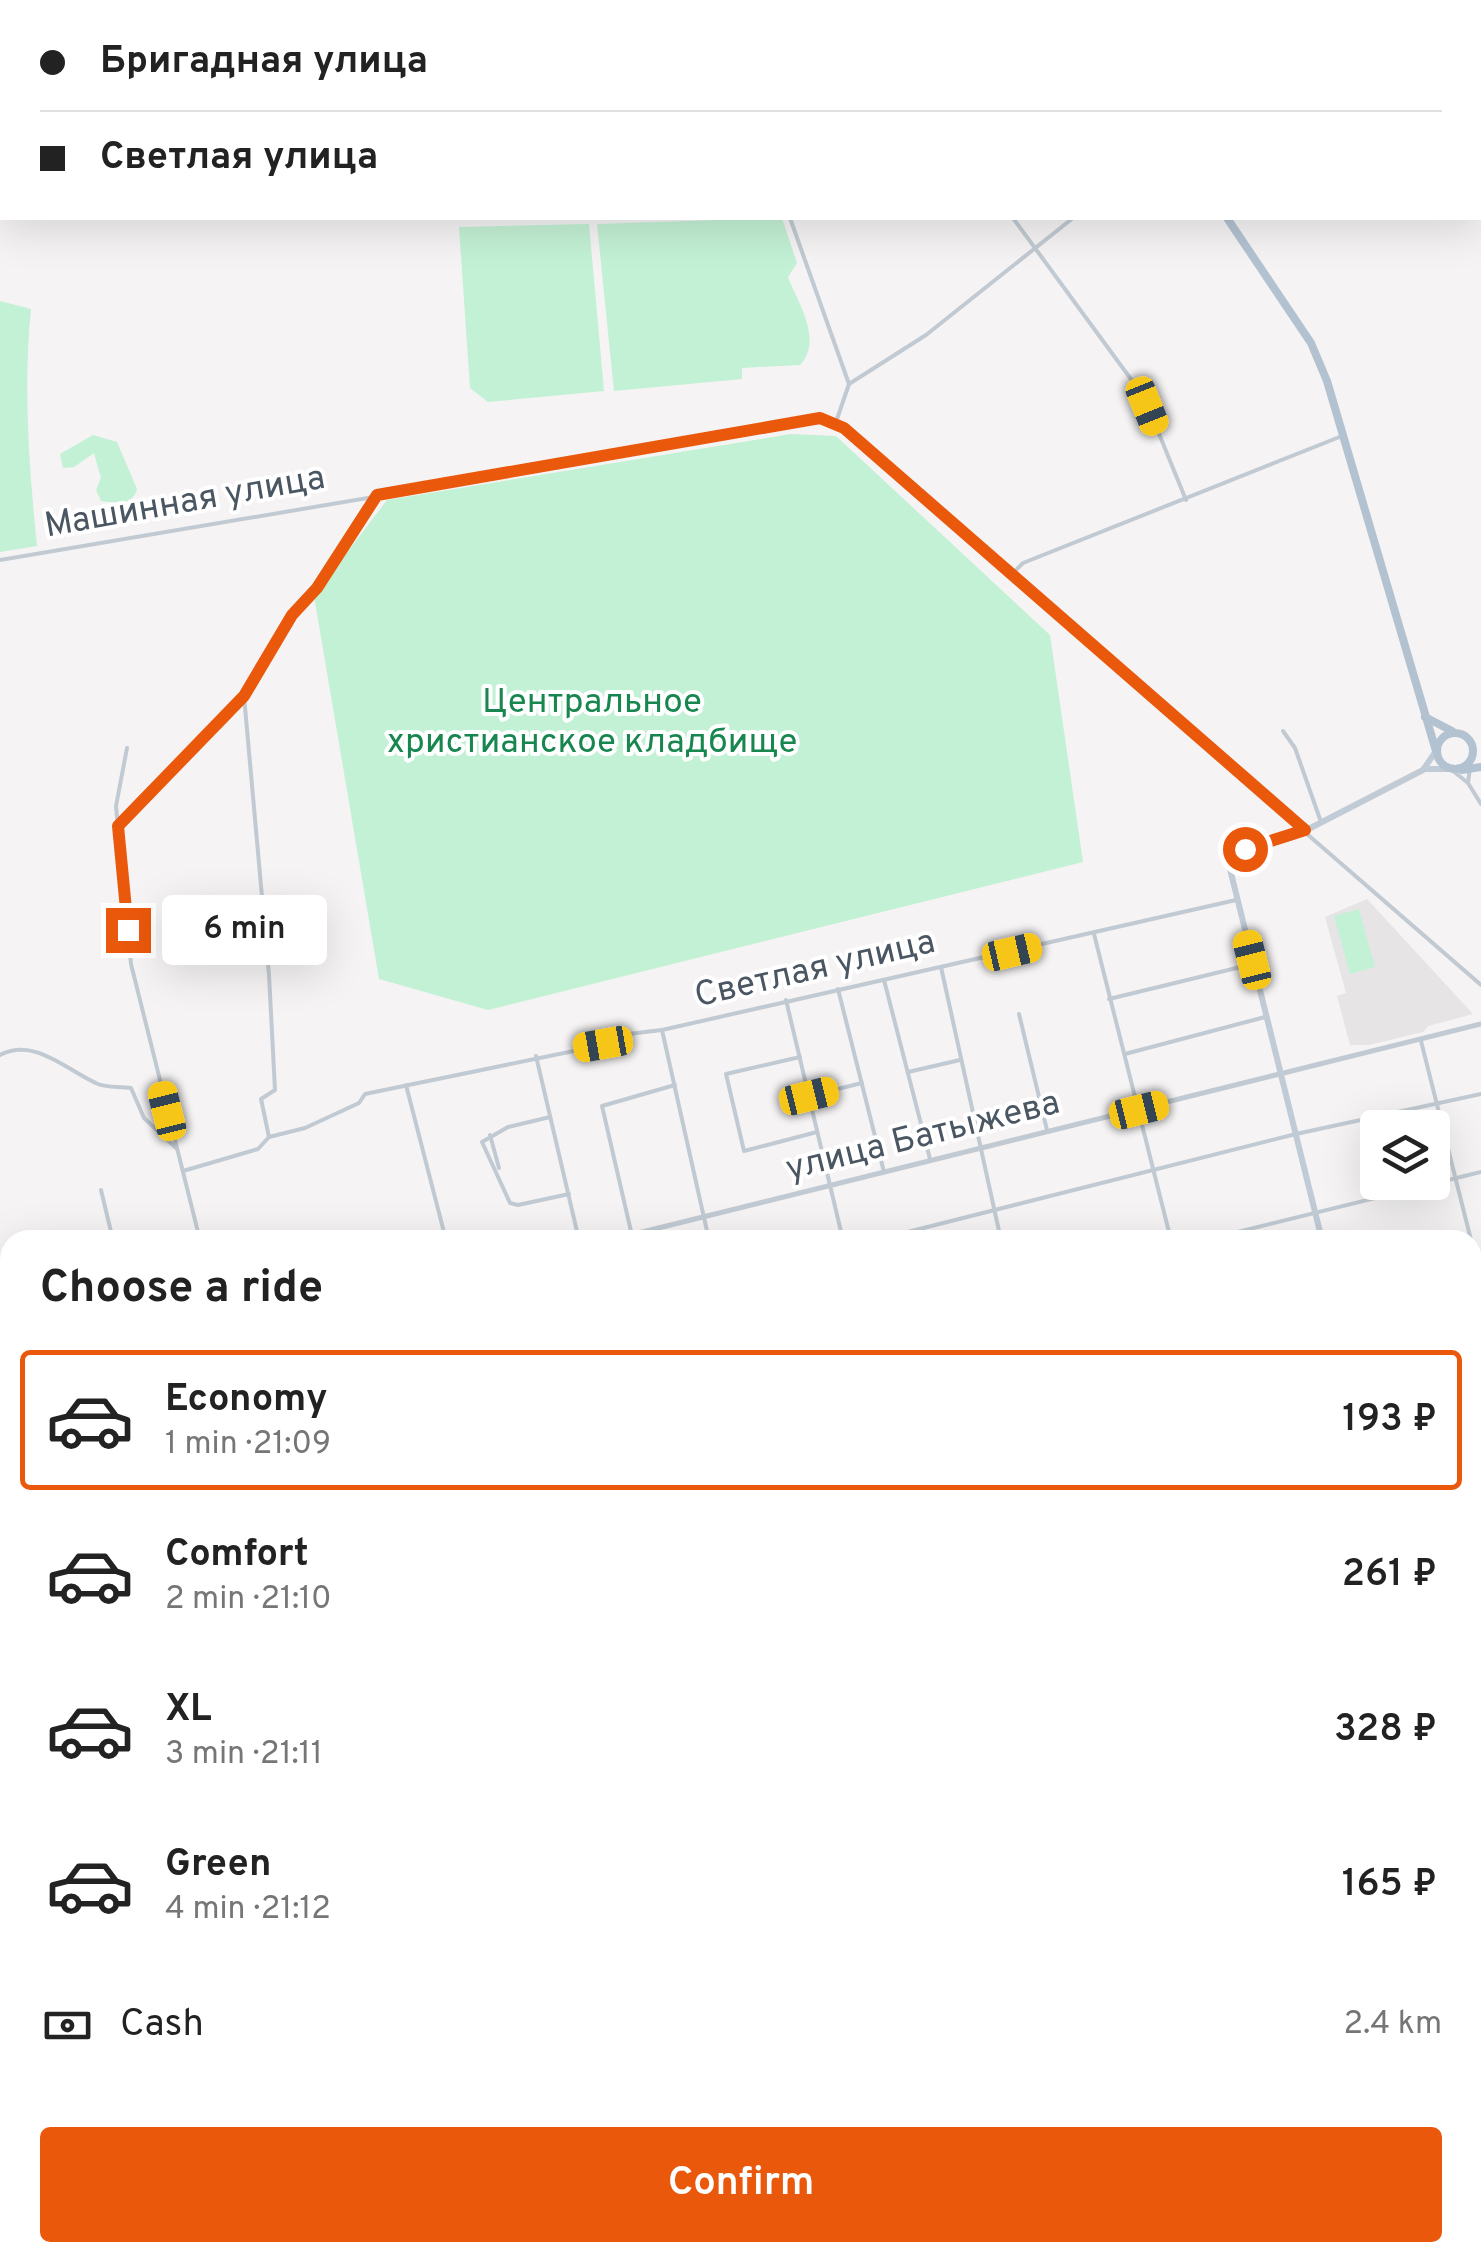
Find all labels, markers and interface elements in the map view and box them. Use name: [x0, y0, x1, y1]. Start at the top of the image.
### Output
text: Бригадная улица: [100, 38, 428, 87]
text: Светлая улица: [100, 134, 378, 183]
car: [1122, 373, 1172, 439]
street label: Машинная улица: [41, 457, 329, 549]
park label: Центральное христианское кладбище: [387, 681, 797, 765]
route start: [1223, 827, 1268, 872]
callout: 6 min: [163, 895, 328, 965]
route end: [106, 908, 151, 953]
text: 6 min: [203, 910, 286, 950]
street label: Светлая улица: [690, 921, 940, 1019]
car: [1230, 927, 1274, 993]
car: [979, 931, 1045, 973]
car: [571, 1024, 635, 1064]
car: [776, 1074, 842, 1118]
car: [145, 1078, 189, 1144]
street label: улица Батыжева: [781, 1082, 1065, 1192]
car: [1106, 1088, 1172, 1132]
map controls: [1360, 1110, 1450, 1200]
button: layers: [1360, 1110, 1450, 1200]
text: Choose a ride: [40, 1261, 323, 1318]
icon: car: [45, 1375, 135, 1465]
text: Economy: [165, 1376, 327, 1425]
text: 193 ₽: [1342, 1396, 1437, 1445]
text: 1 min · 21:09: [165, 1425, 331, 1465]
icon: car: [45, 1530, 135, 1620]
text: Comfort: [165, 1531, 309, 1580]
text: 261 ₽: [1342, 1551, 1437, 1600]
text: 2 min · 21:10: [165, 1580, 332, 1620]
icon: car: [45, 1685, 135, 1775]
text: XL: [165, 1686, 212, 1735]
text: 328 ₽: [1334, 1706, 1437, 1755]
text: 3 min · 21:11: [165, 1735, 323, 1775]
icon: car: [45, 1840, 135, 1930]
text: Green: [165, 1841, 271, 1890]
text: 165 ₽: [1342, 1861, 1437, 1910]
text: 4 min · 21:12: [165, 1890, 331, 1930]
icon: cash: [40, 1998, 95, 2053]
text: Cash: [120, 2001, 204, 2050]
text: 2.4 km: [1344, 2005, 1442, 2045]
button: Confirm: [40, 2127, 1442, 2242]

